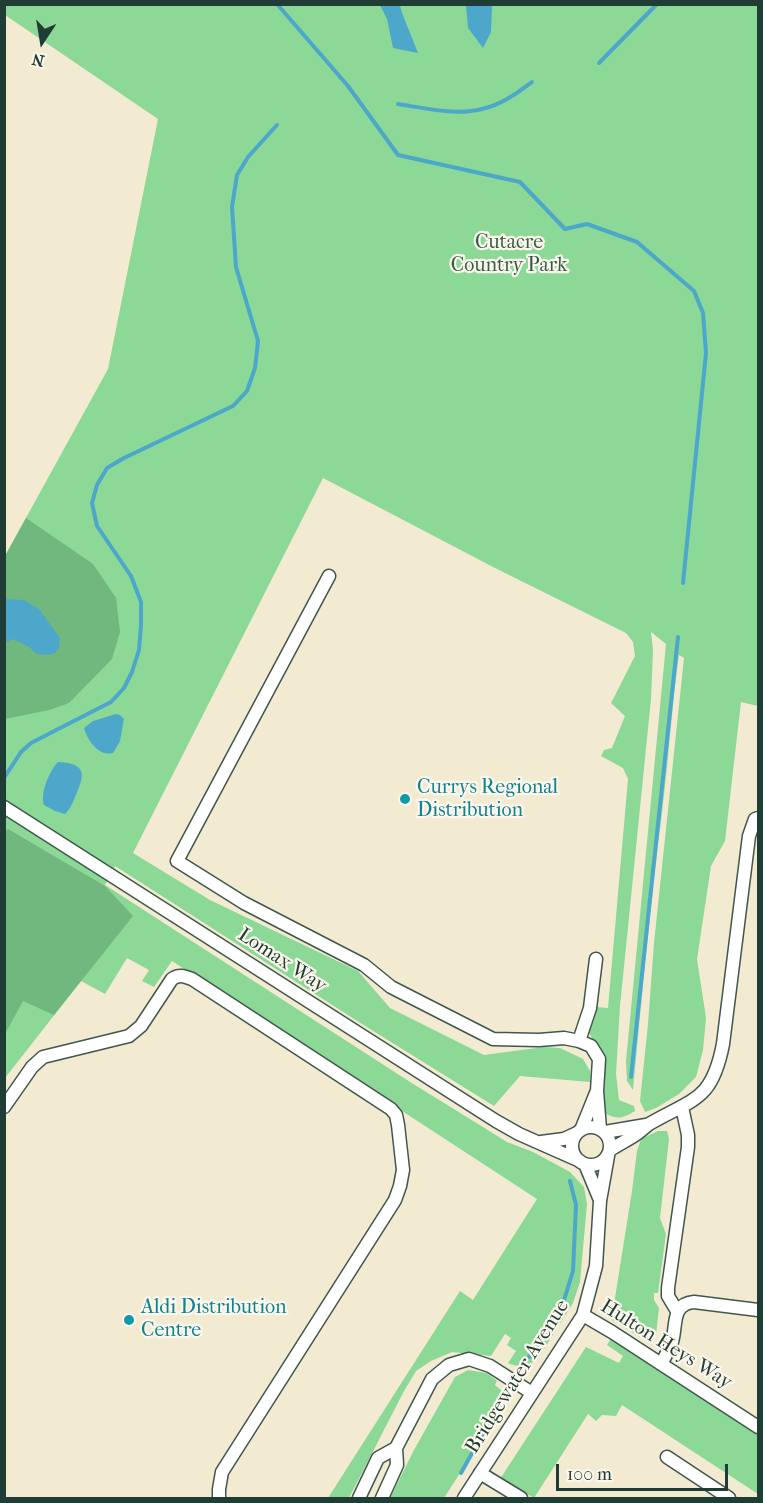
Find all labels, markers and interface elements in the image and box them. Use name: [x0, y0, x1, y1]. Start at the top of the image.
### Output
north arrow: [12, 12, 72, 72]
text: N: [30, 50, 46, 71]
park label: Cutacre Country Park: [451, 231, 567, 278]
place label: Currys Regional Distribution: [417, 776, 558, 823]
marker: Currys Regional Distribution: [398, 792, 412, 806]
street label: Lomax Way: [233, 924, 331, 998]
street label: Hulton Heys Way: [596, 1295, 736, 1395]
place label: Aldi Distribution Centre: [141, 1296, 287, 1343]
street label: Bridgewater Avenue: [461, 1296, 575, 1458]
marker: Aldi Distribution Centre: [122, 1313, 136, 1327]
scale bar: [559, 1452, 732, 1490]
text: 100 m: [567, 1464, 612, 1485]

